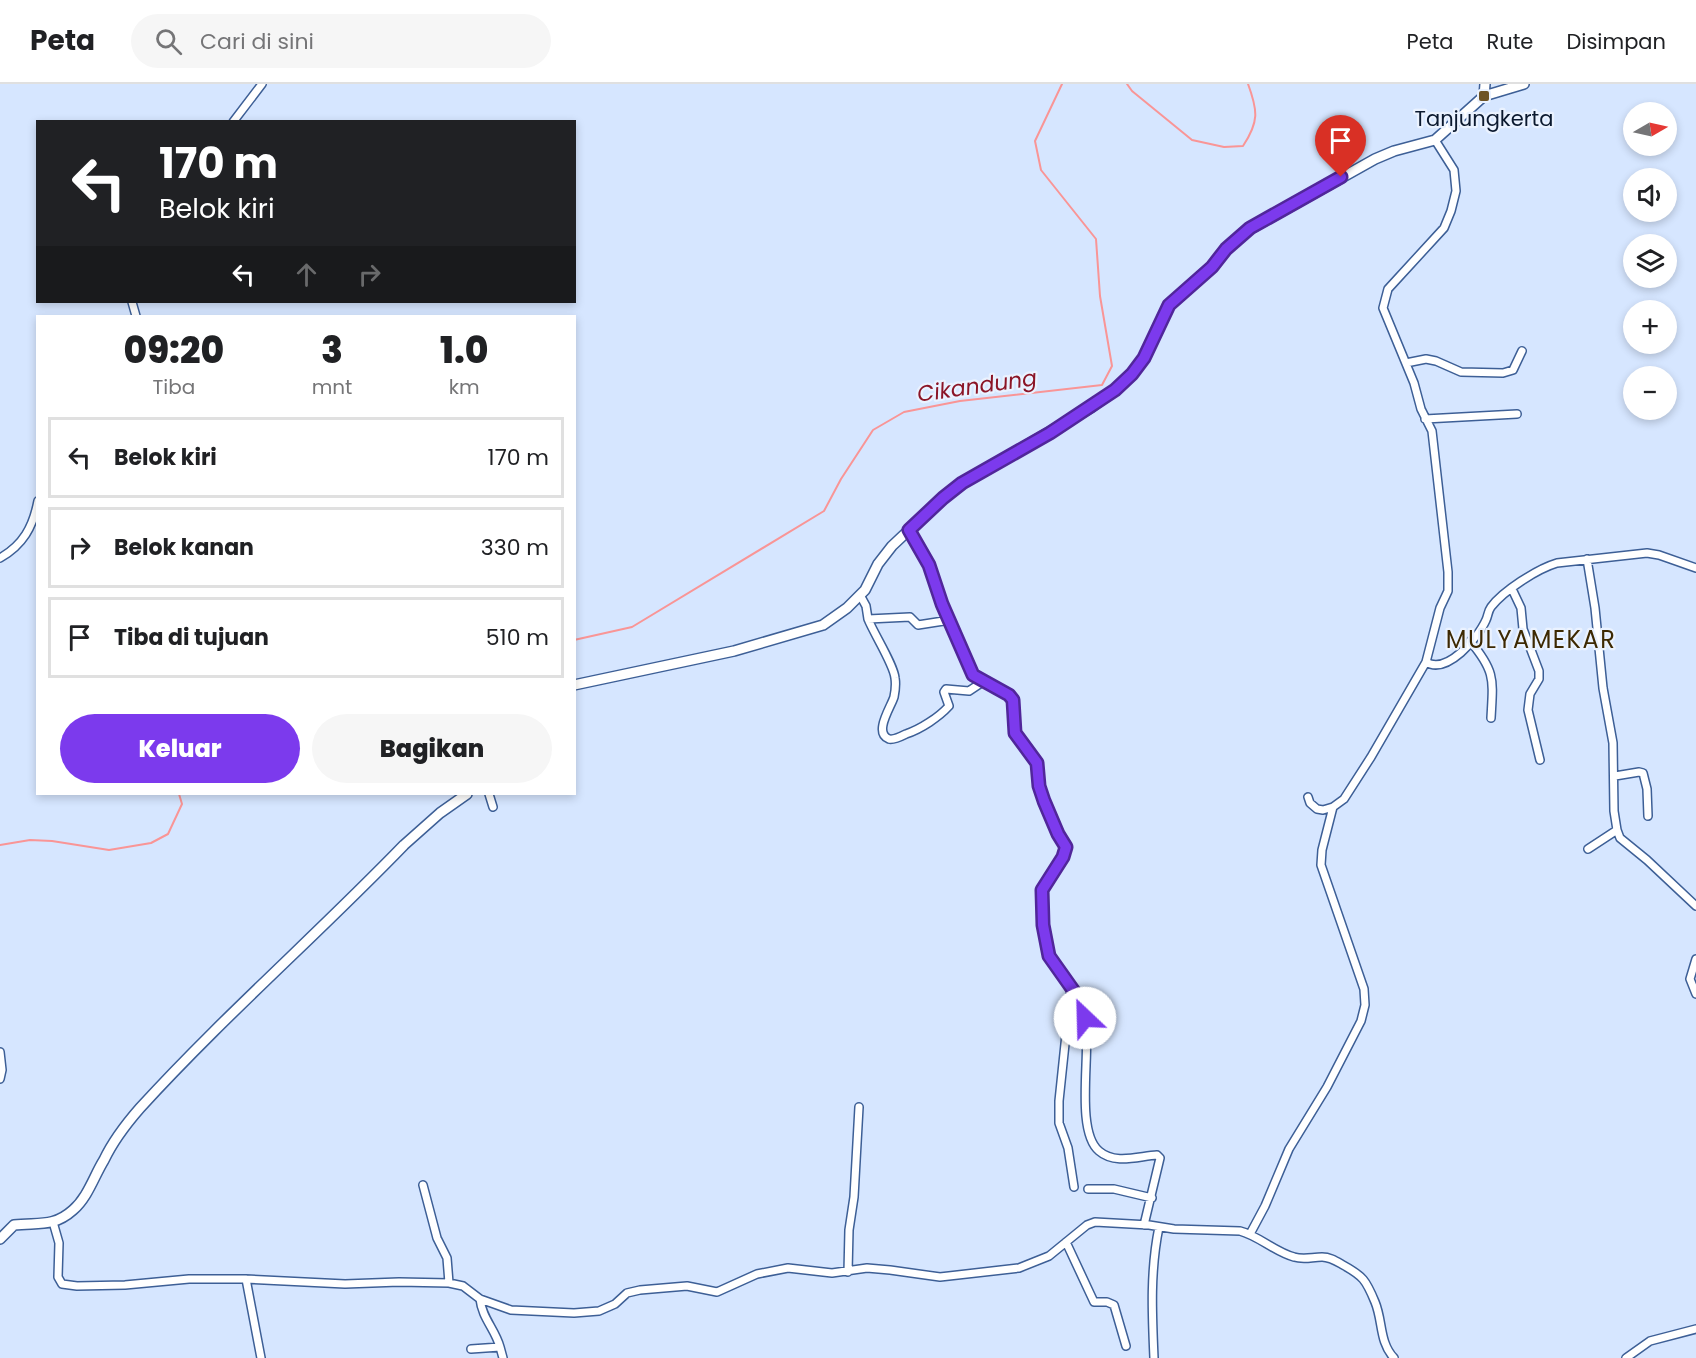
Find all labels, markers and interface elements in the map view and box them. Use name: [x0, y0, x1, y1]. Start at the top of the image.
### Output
search box: [131, 14, 551, 68]
text: Peta: [30, 21, 95, 60]
icon: search: [152, 25, 185, 58]
text: Cari di sini: [200, 26, 314, 57]
text: Peta: [1406, 27, 1454, 56]
text: Rute: [1487, 27, 1533, 56]
text: Disimpan: [1566, 27, 1666, 56]
marker: Tanjungkerta: [1477, 89, 1491, 103]
north arrow: [1623, 102, 1677, 156]
map controls: [1623, 102, 1677, 420]
place label: Tanjungkerta: [1415, 104, 1553, 133]
pin: [1315, 115, 1366, 177]
icon: arrive: [1324, 124, 1357, 157]
text: 170 m: [159, 134, 278, 193]
icon: left: [60, 144, 138, 222]
button: sound: [1623, 168, 1677, 222]
text: Belok kiri: [159, 190, 275, 227]
button: layers: [1623, 234, 1677, 288]
icon: left: [227, 258, 260, 291]
icon: ahead: [290, 258, 323, 291]
icon: right: [353, 258, 386, 291]
button: +: [1623, 300, 1677, 354]
text: 09:20: [124, 325, 224, 376]
text: 3: [321, 325, 343, 376]
text: 1.0: [440, 325, 488, 376]
water label: Cikandung: [915, 362, 1039, 410]
button: −: [1623, 366, 1677, 420]
text: Tiba: [152, 373, 195, 401]
text: mnt: [312, 373, 352, 401]
text: km: [449, 373, 480, 401]
icon: left: [63, 441, 96, 474]
text: Belok kiri: [114, 442, 217, 473]
text: 170 m: [488, 442, 549, 473]
icon: right: [63, 531, 96, 564]
text: Belok kanan: [114, 532, 254, 563]
text: 330 m: [481, 532, 549, 563]
icon: arrive: [63, 621, 96, 654]
text: Tiba di tujuan: [114, 622, 269, 653]
text: 510 m: [486, 622, 549, 653]
district label: MULYAMEKAR: [1446, 623, 1616, 656]
button: Keluar: [60, 714, 300, 783]
button: Bagikan: [312, 714, 552, 783]
position arrow: [1053, 986, 1117, 1050]

